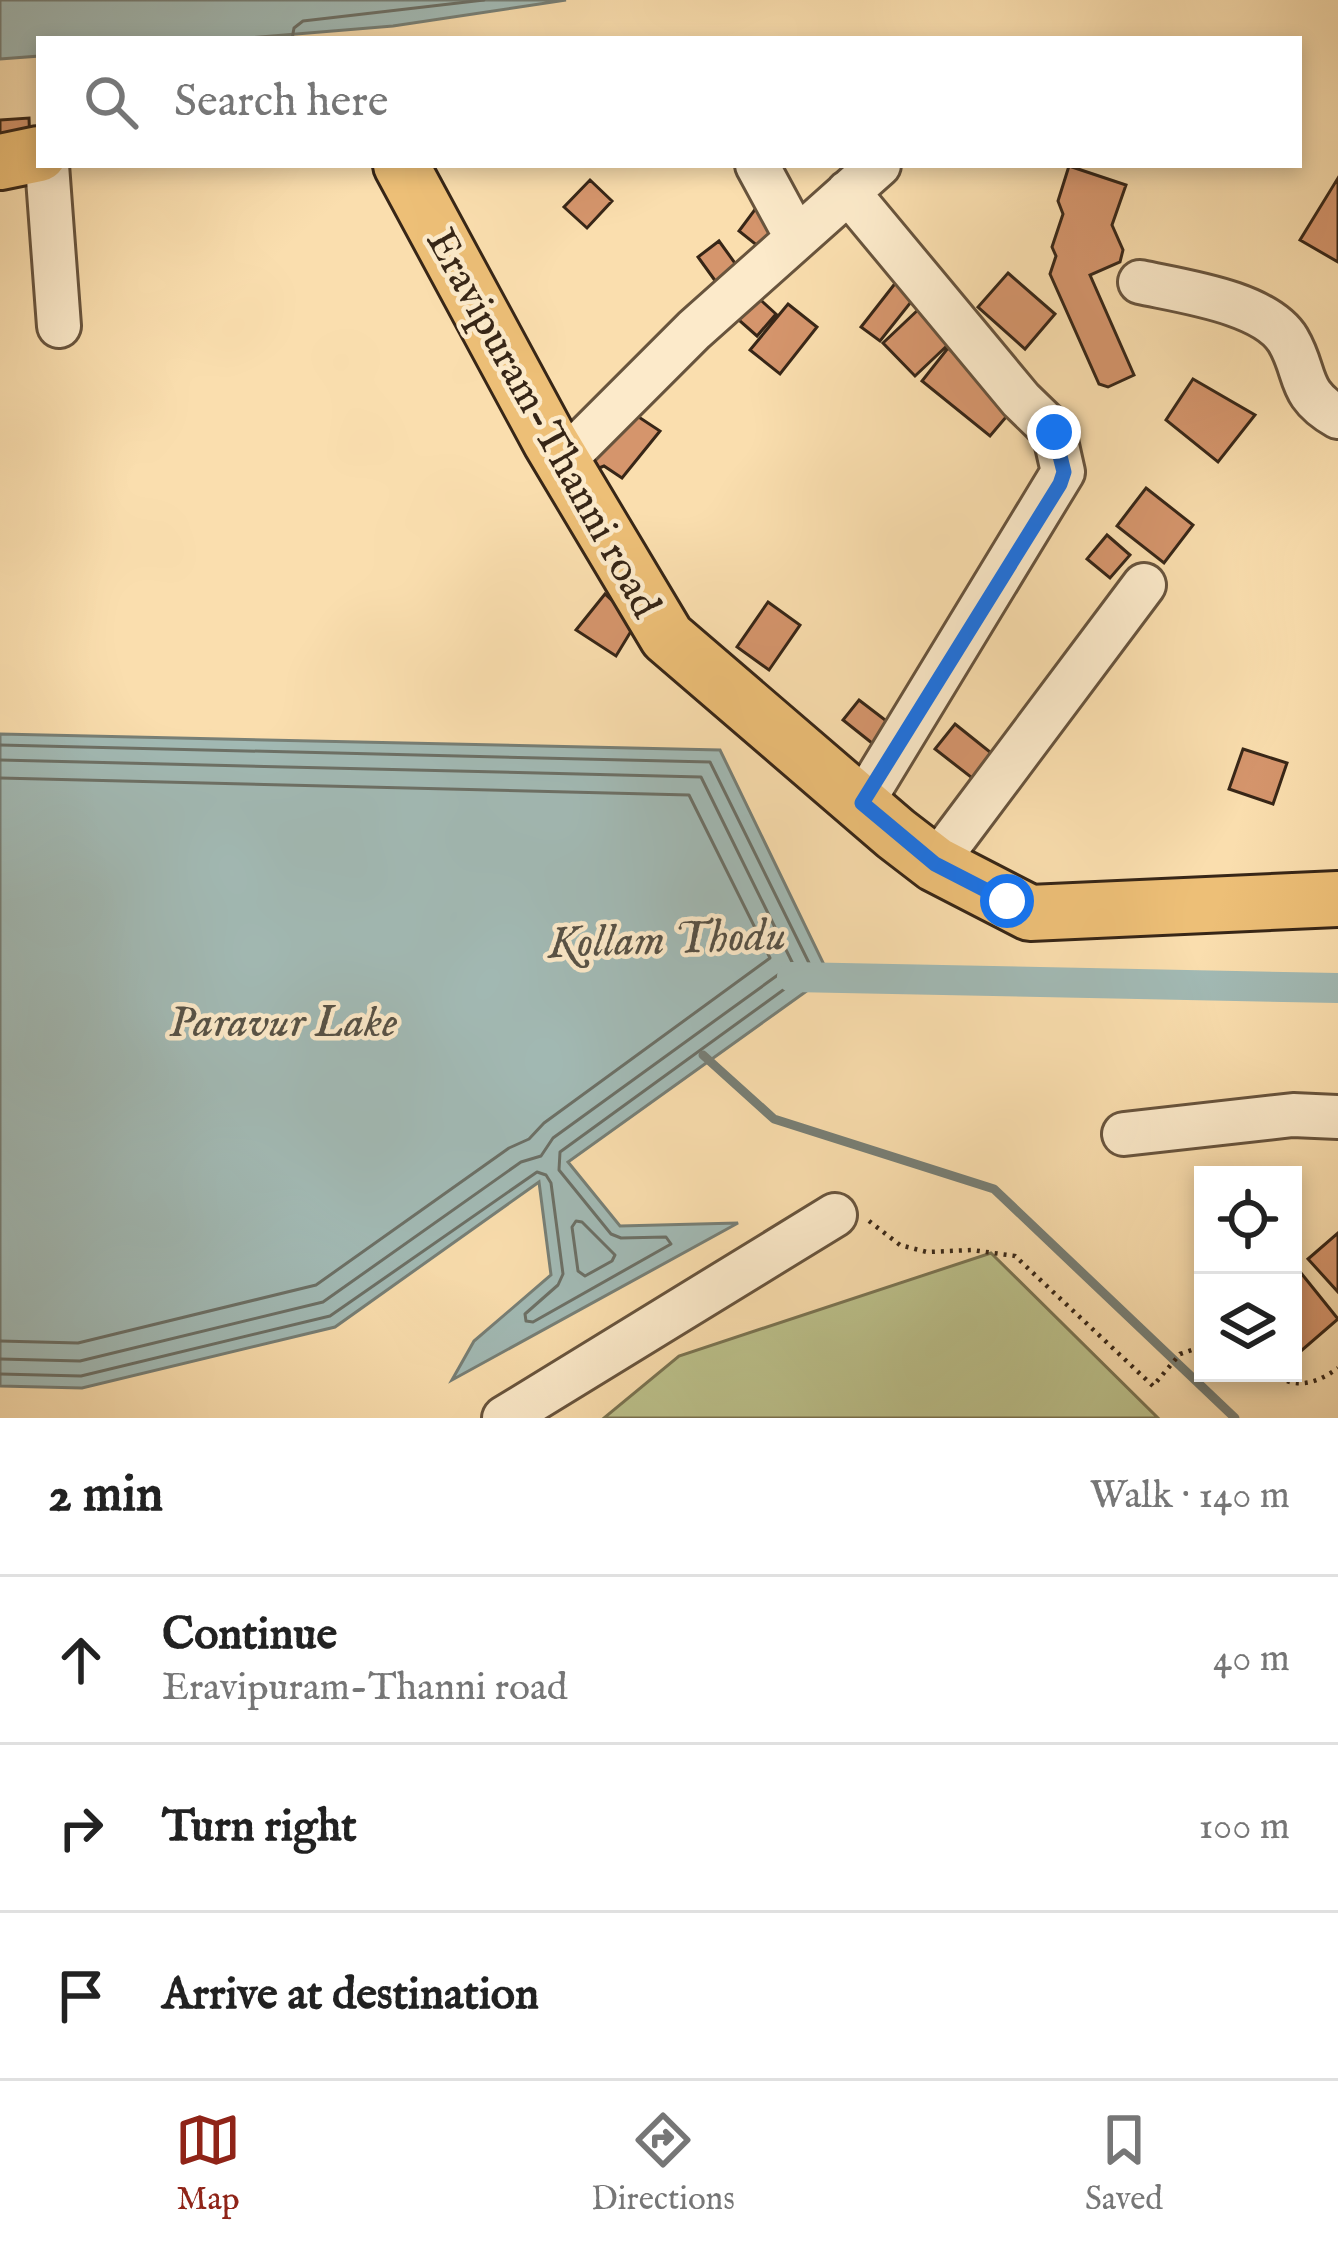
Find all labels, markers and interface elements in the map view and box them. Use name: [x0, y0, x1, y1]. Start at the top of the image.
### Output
search box: [36, 36, 1302, 168]
icon: search: [78, 69, 144, 135]
text: Search here: [174, 74, 388, 131]
street label: Eravipuram-Thanni road: [413, 220, 671, 628]
route end: [1027, 405, 1081, 459]
route start: [980, 874, 1034, 928]
water label: Kollam Thodu: [545, 908, 787, 973]
water label: Paravur Lake: [169, 995, 397, 1052]
map controls: [1194, 1166, 1302, 1382]
button: locate: [1194, 1166, 1302, 1274]
button: layers: [1194, 1274, 1302, 1382]
text: 2 min: [48, 1464, 163, 1529]
text: Walk · 140 m: [1090, 1472, 1290, 1521]
text: Continue: [162, 1607, 337, 1664]
icon: ahead: [48, 1627, 114, 1693]
text: 40 m: [1213, 1635, 1290, 1684]
text: Eravipuram-Thanni road: [162, 1664, 568, 1713]
icon: right: [48, 1795, 114, 1861]
text: Turn right: [162, 1799, 357, 1856]
text: 100 m: [1199, 1803, 1290, 1852]
icon: arrive: [48, 1963, 114, 2029]
text: Arrive at destination: [162, 1967, 539, 2024]
tab: Map: [175, 2107, 241, 2221]
tab: Directions: [591, 2107, 735, 2221]
tab: Saved: [1085, 2107, 1163, 2221]

